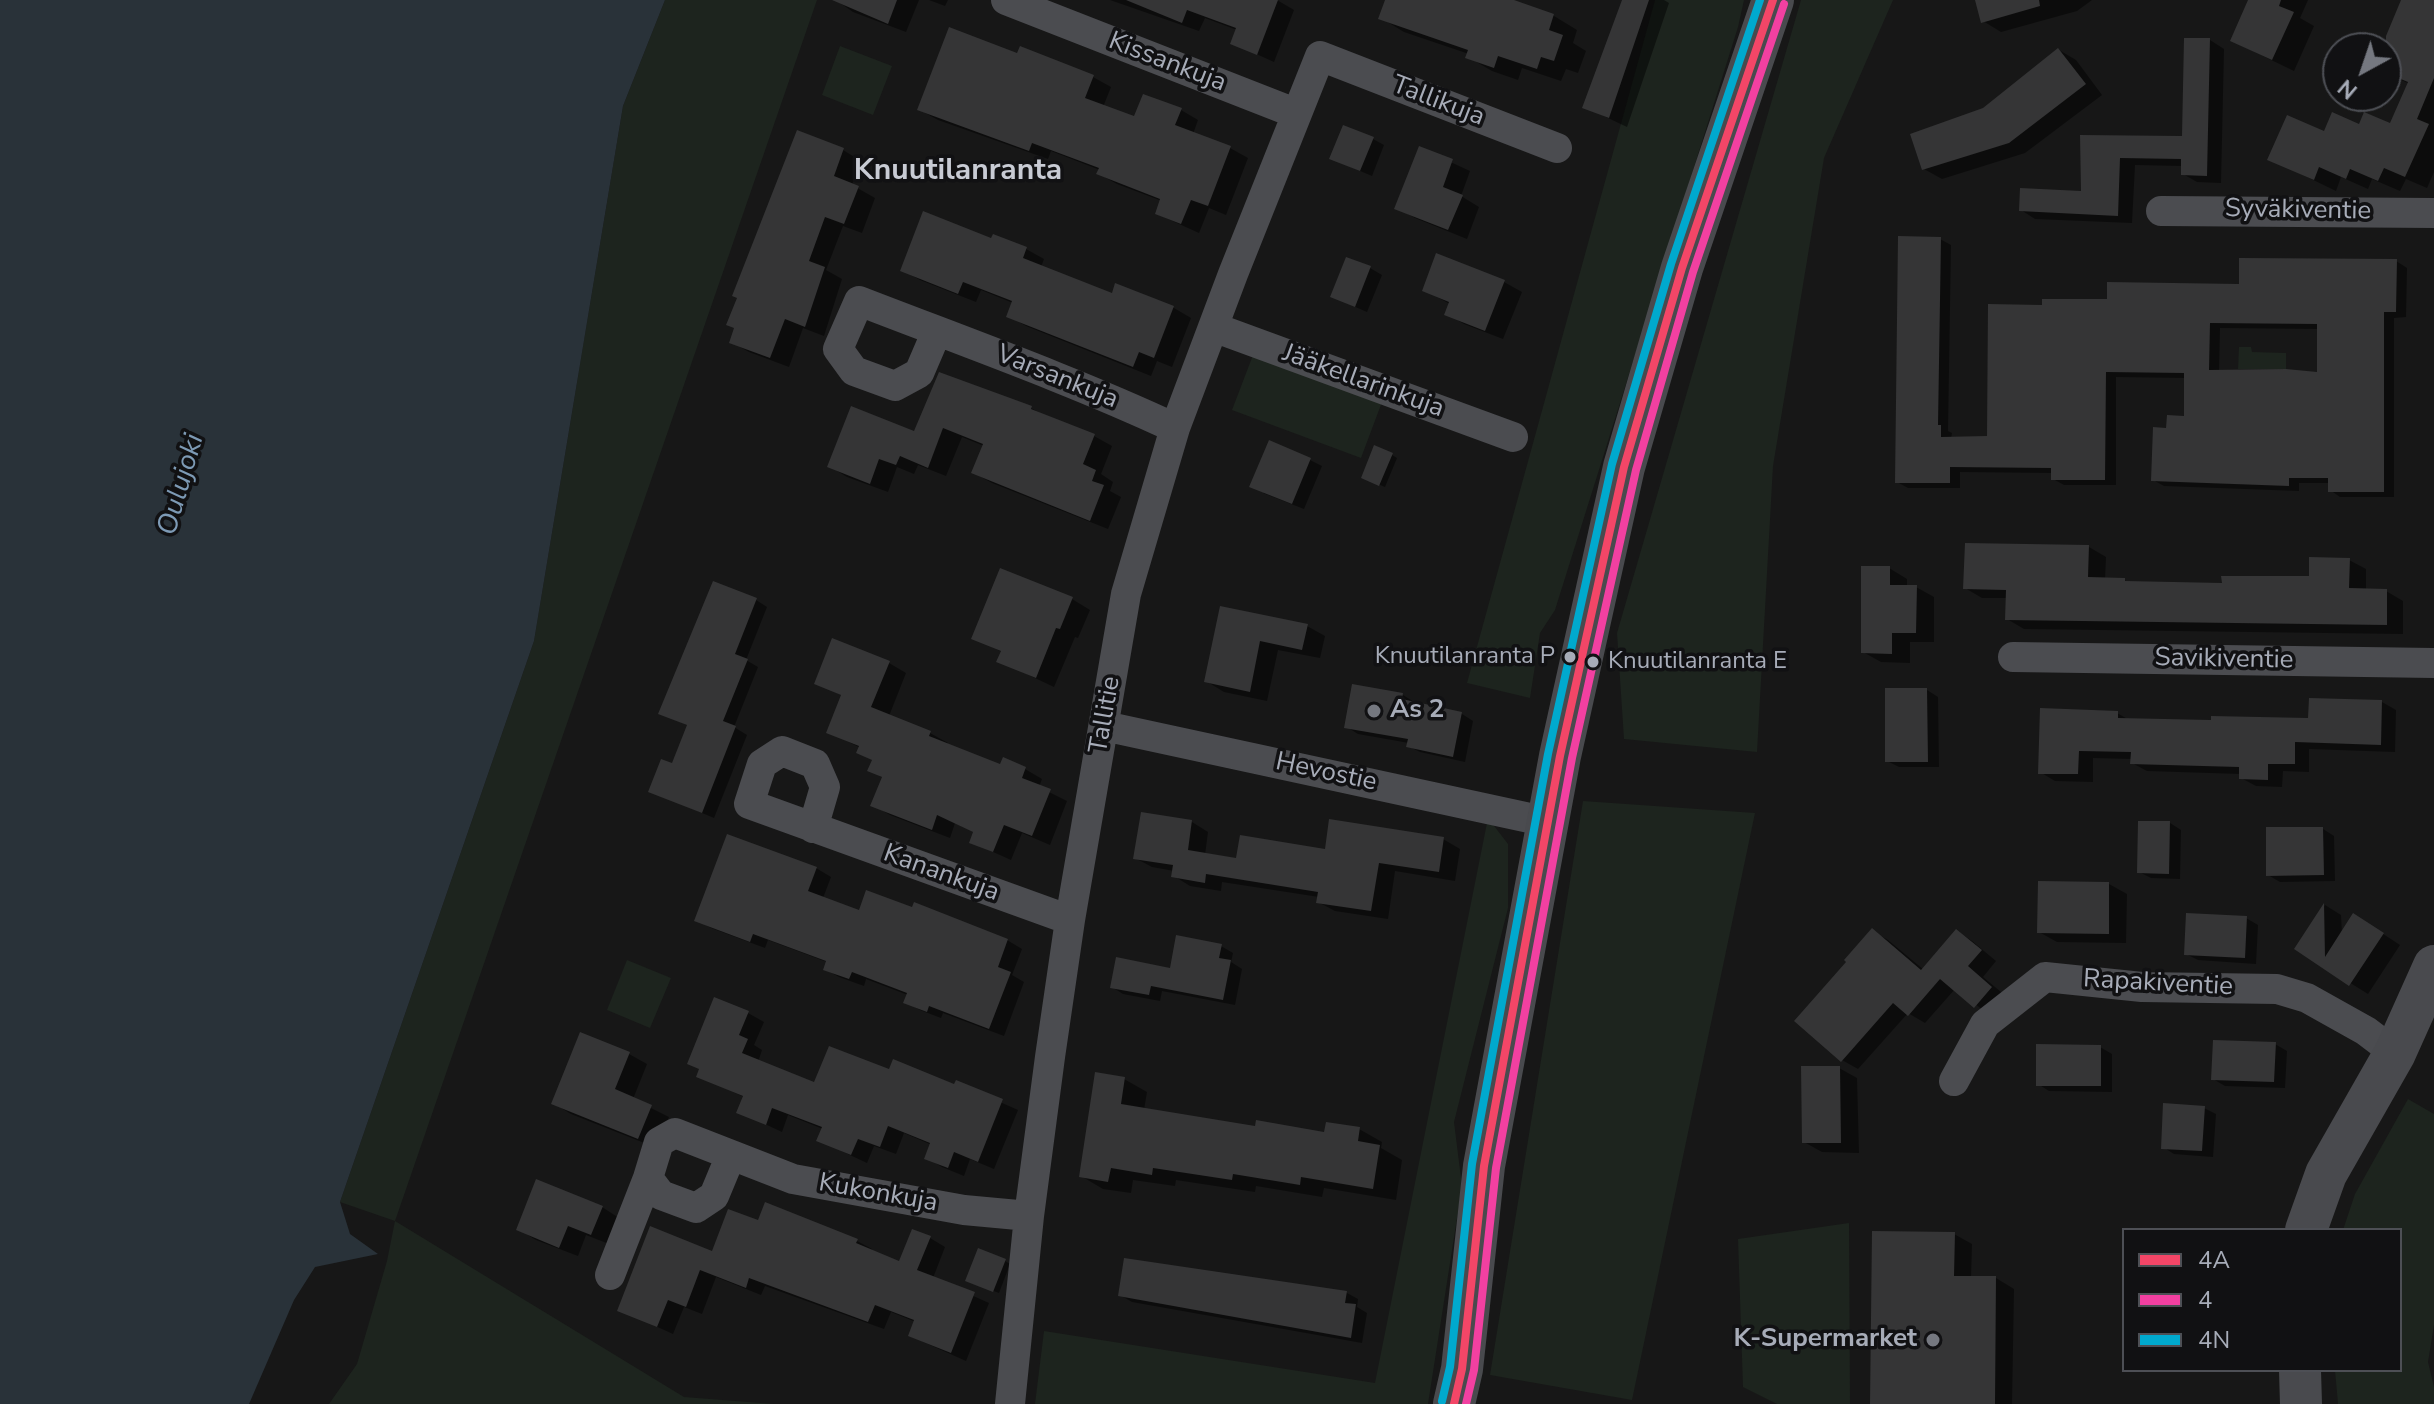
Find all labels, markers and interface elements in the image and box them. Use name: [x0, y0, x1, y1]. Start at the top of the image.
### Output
street label: Kissankuja: [1104, 26, 1230, 100]
north arrow: [2322, 32, 2402, 112]
street label: Tallikuja: [1387, 70, 1489, 134]
text: N: [2332, 72, 2364, 106]
district label: Knuutilanranta: [854, 154, 1062, 190]
street label: Syväkiventie: [2225, 194, 2371, 228]
street label: Jääkellarinkuja: [1278, 338, 1448, 426]
street label: Varsankuja: [992, 340, 1122, 416]
water label: Oulujoki: [152, 430, 212, 540]
place label: Knuutilanranta P: [1375, 643, 1555, 671]
street label: Savikiventie: [2154, 643, 2294, 677]
place label: Knuutilanranta E: [1608, 648, 1787, 676]
marker: Knuutilanranta P: [1562, 649, 1578, 665]
marker: Knuutilanranta E: [1585, 654, 1601, 670]
street label: Tallitie: [1084, 674, 1128, 756]
place label: As 2: [1390, 695, 1444, 727]
marker: As 2: [1365, 702, 1383, 720]
street label: Hevostie: [1273, 747, 1379, 799]
street label: Kanankuja: [879, 839, 1003, 909]
street label: Rapakiventie: [2082, 964, 2234, 1004]
street label: Kukonkuja: [816, 1168, 940, 1220]
legend: [2122, 1228, 2402, 1372]
text: 4A: [2198, 1244, 2230, 1276]
text: 4: [2198, 1284, 2212, 1316]
place label: K-Supermarket: [1734, 1324, 1917, 1356]
text: 4N: [2198, 1324, 2230, 1356]
marker: K-Supermarket: [1924, 1331, 1942, 1349]

